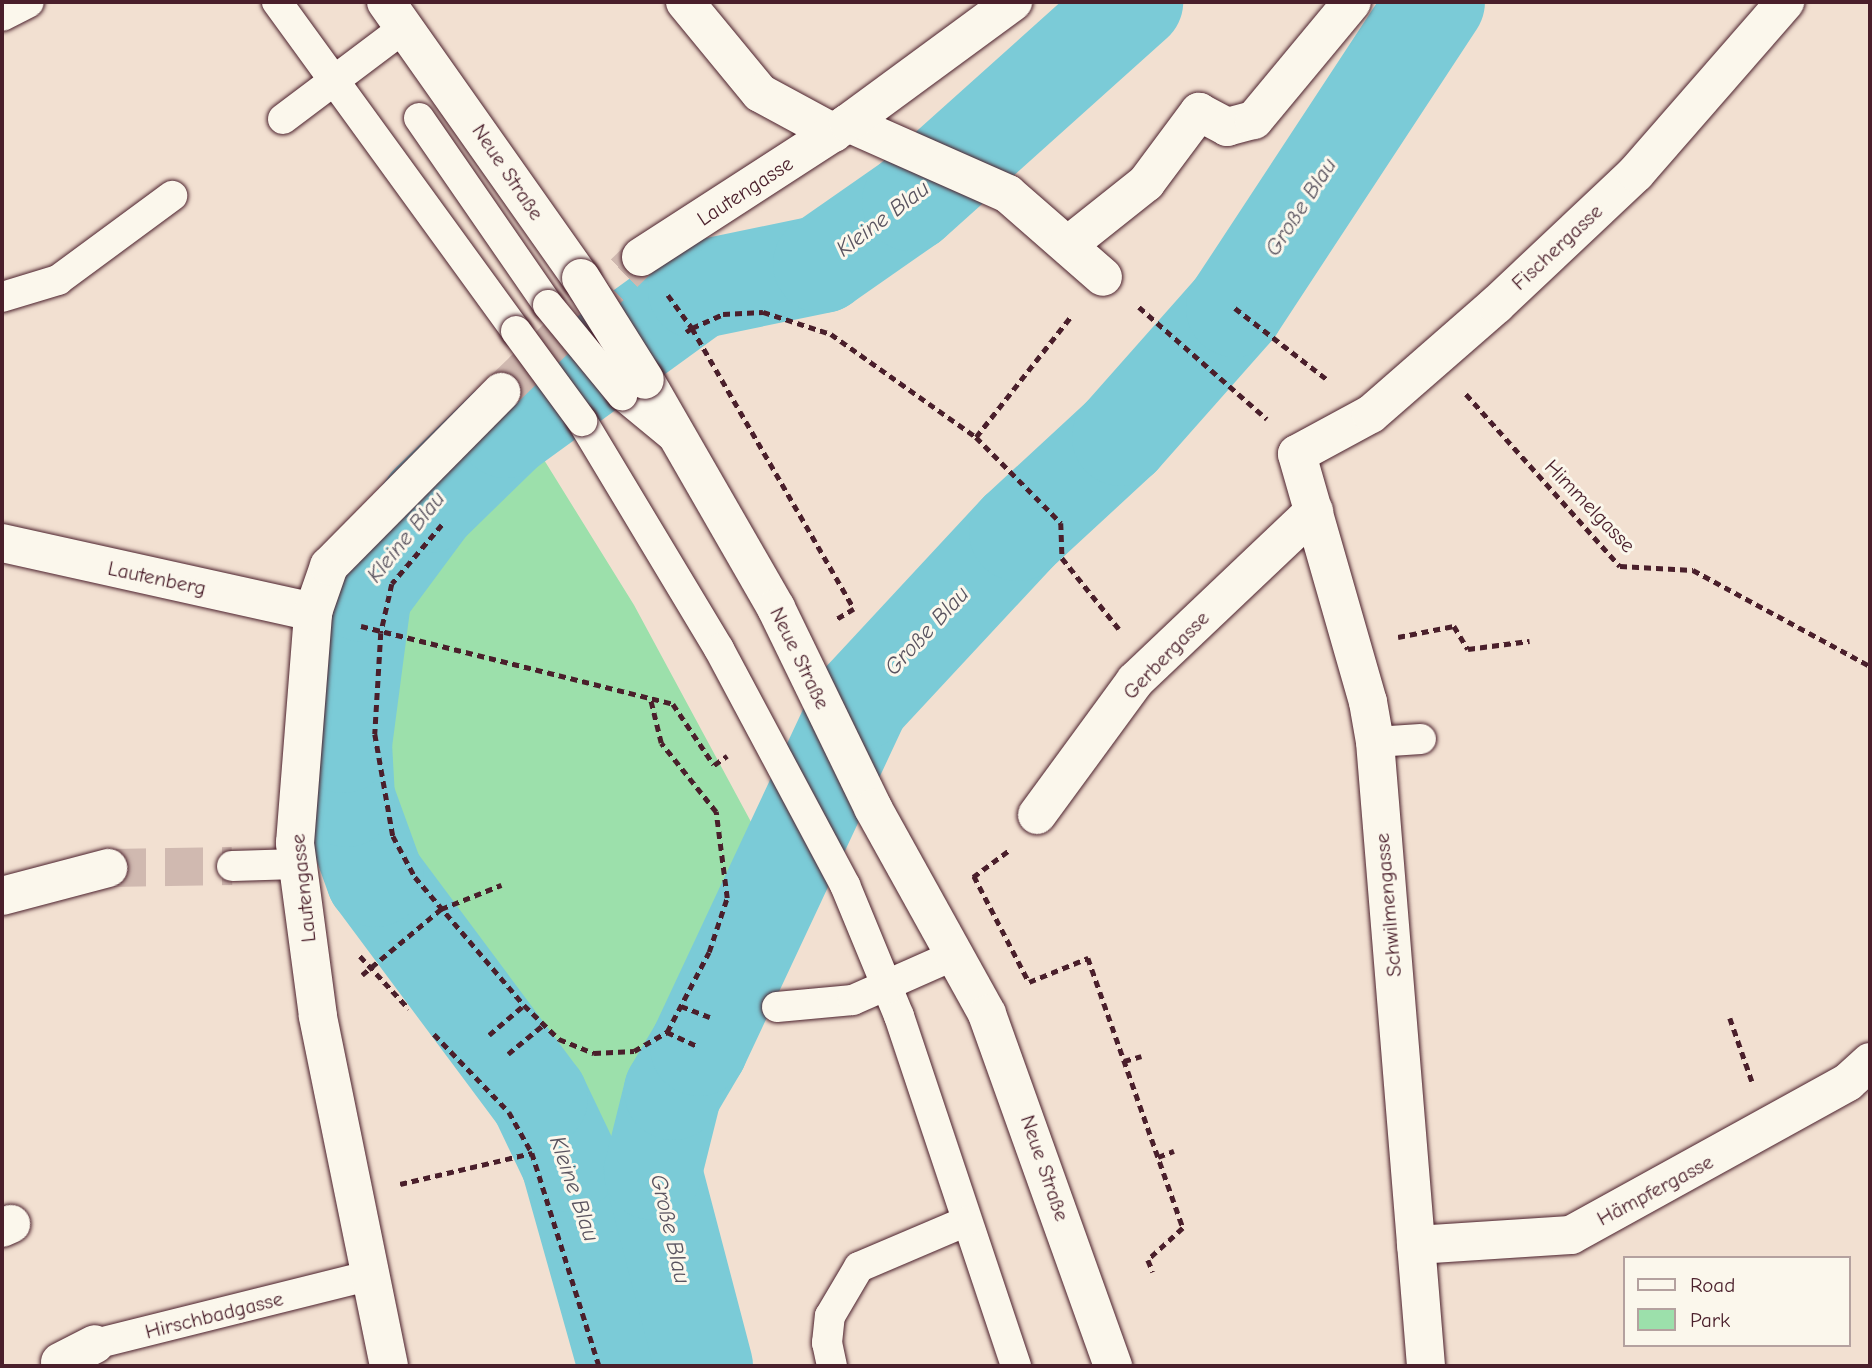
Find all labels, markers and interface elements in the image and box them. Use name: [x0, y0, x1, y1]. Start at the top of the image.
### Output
street label: Neue Straße: [467, 119, 549, 225]
street label: Lautengasse: [692, 151, 798, 231]
water label: Große Blau: [1259, 153, 1343, 261]
water label: Kleine Blau: [831, 175, 935, 263]
street label: Fischergasse: [1506, 199, 1608, 295]
street label: Himmelgasse: [1539, 454, 1641, 558]
water label: Kleine Blau: [361, 486, 451, 588]
street label: Lautenberg: [106, 555, 208, 601]
water label: Große Blau: [879, 581, 975, 681]
street label: Neue Straße: [764, 603, 836, 713]
street label: Gerbergasse: [1118, 606, 1214, 704]
street label: Lautengasse: [285, 832, 321, 944]
street label: Schwilmengasse: [1369, 832, 1407, 978]
street label: Neue Straße: [1015, 1112, 1075, 1224]
water label: Kleine Blau: [543, 1133, 605, 1245]
street label: Hämpfergasse: [1593, 1149, 1717, 1231]
water label: Große Blau: [644, 1172, 696, 1286]
legend: [1624, 1256, 1851, 1347]
text: Road: [1690, 1273, 1735, 1297]
street label: Hirschbadgasse: [142, 1286, 286, 1344]
text: Park: [1690, 1308, 1730, 1332]

